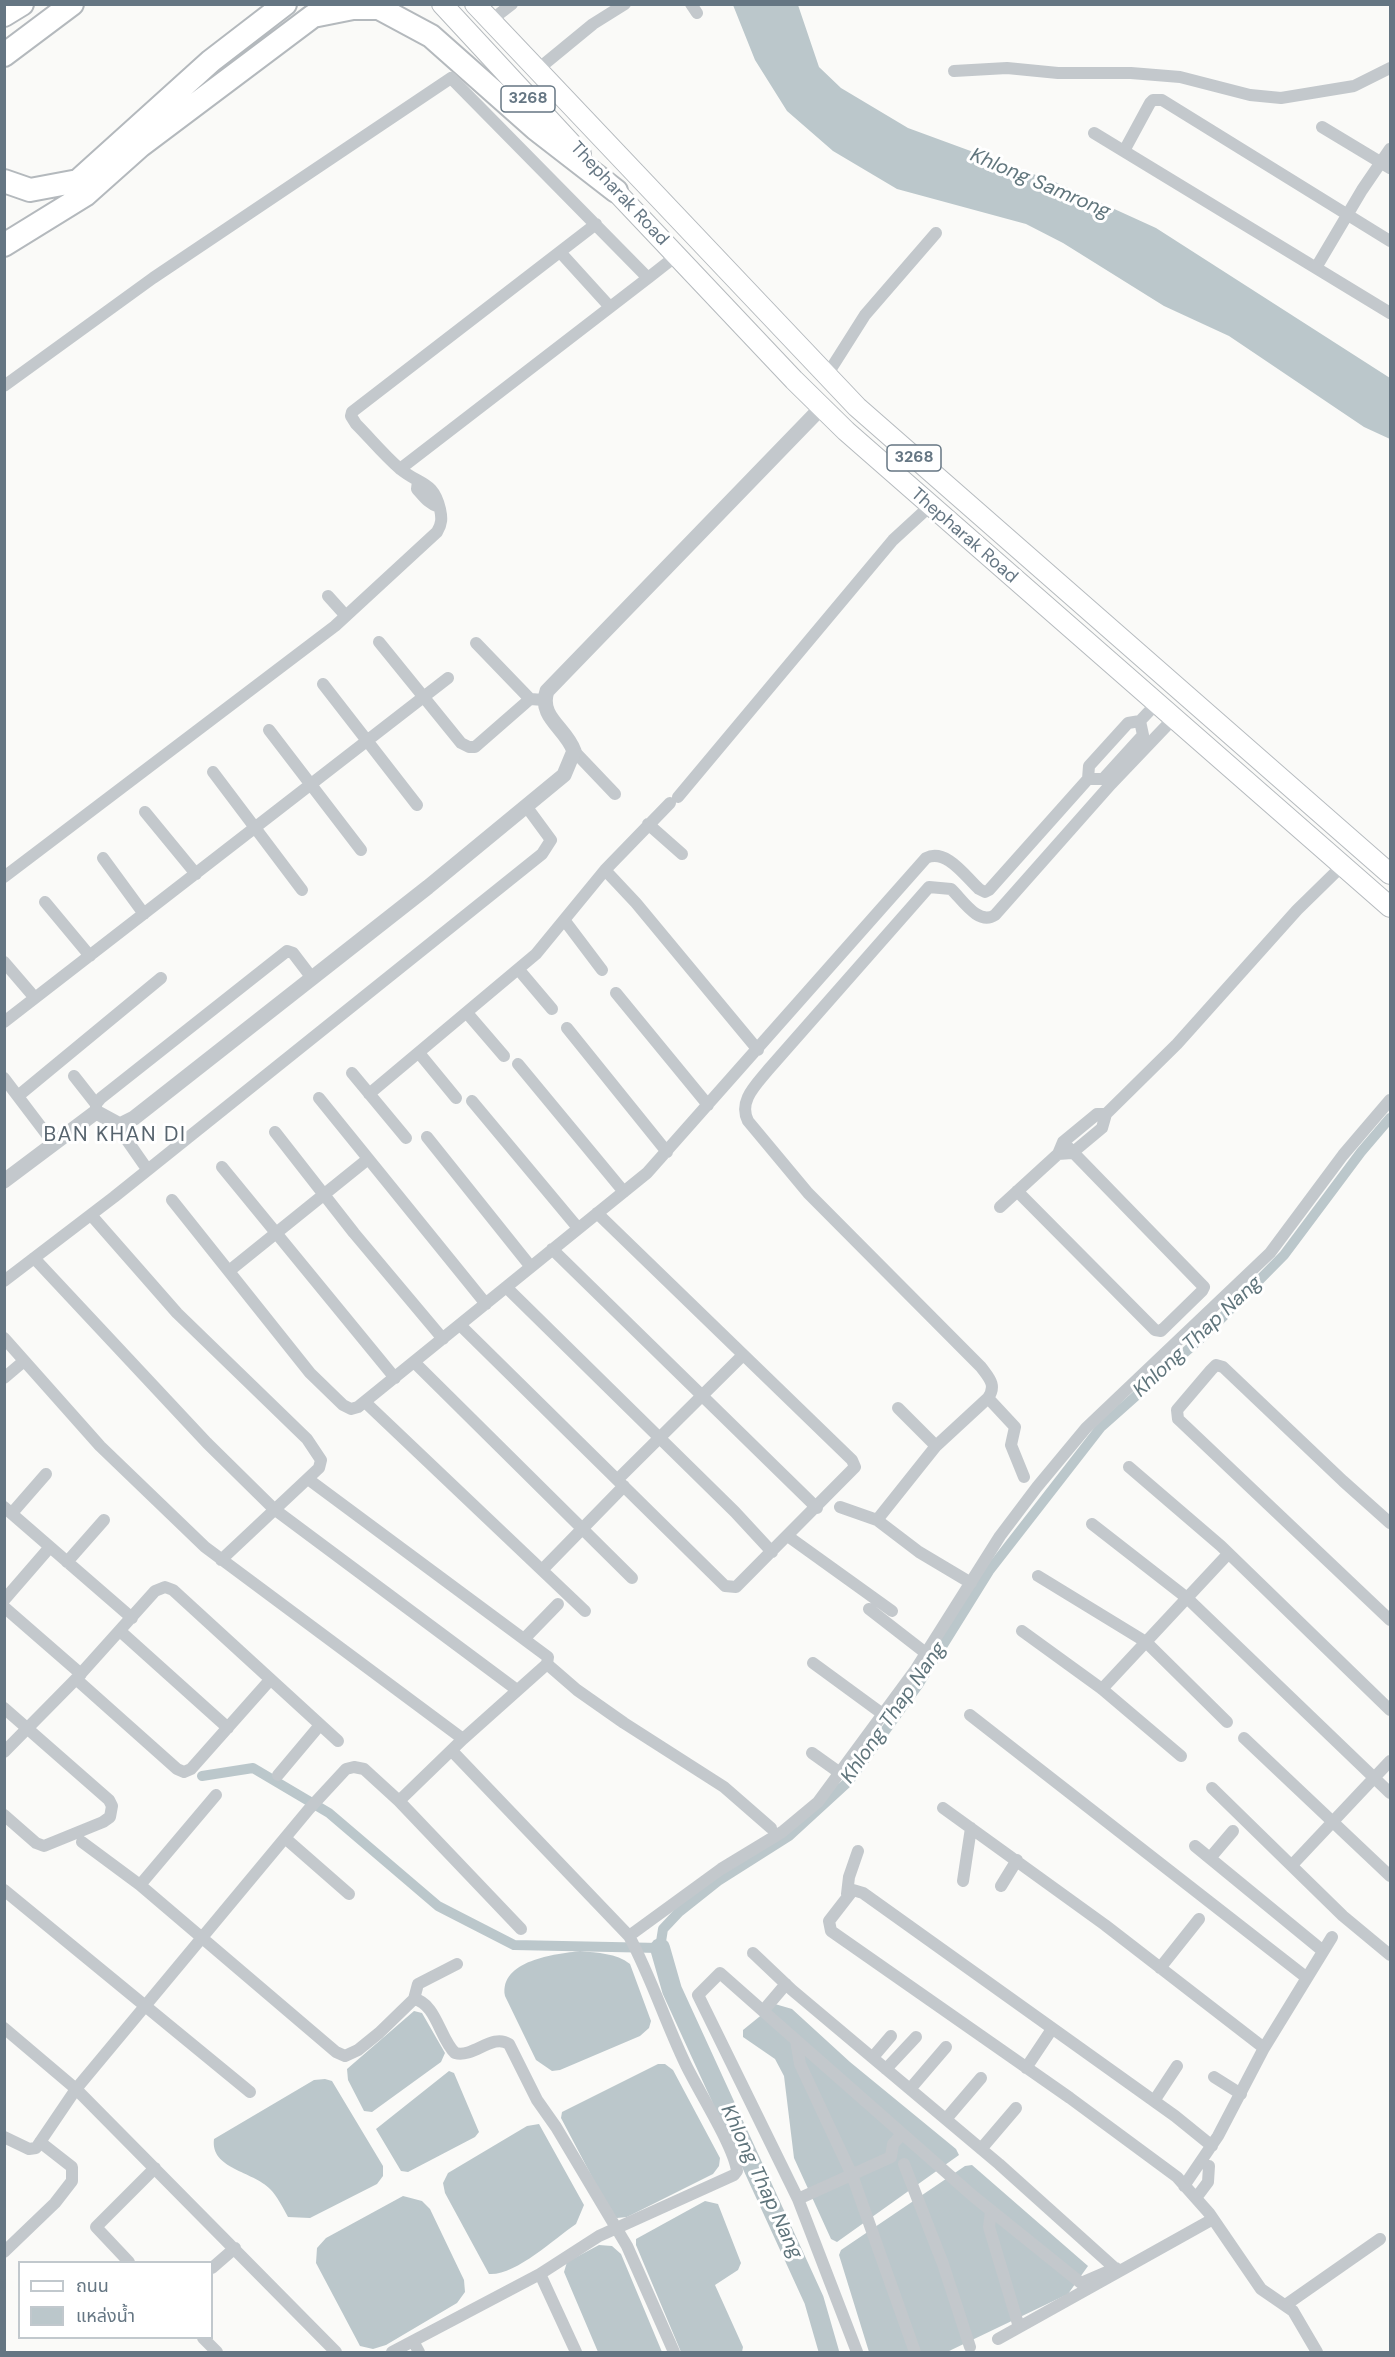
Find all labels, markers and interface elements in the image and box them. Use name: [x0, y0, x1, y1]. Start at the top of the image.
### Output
road number: 3268: [501, 86, 555, 112]
street label: Thepharak Road: [565, 138, 673, 250]
water label: Khlong Samrong: [966, 144, 1114, 224]
road number: 3268: [887, 445, 941, 471]
street label: Thepharak Road: [906, 484, 1022, 588]
district label: BAN KHAN DI: [44, 1122, 186, 1148]
water label: Khlong Thap Nang: [1129, 1271, 1267, 1403]
water label: Khlong Thap Nang: [836, 1638, 952, 1788]
water label: Khlong Thap Nang: [715, 2101, 807, 2263]
legend: [18, 2261, 213, 2339]
text: ถนน: [76, 2274, 109, 2298]
text: แหล่งน้ำ: [76, 2304, 135, 2328]

